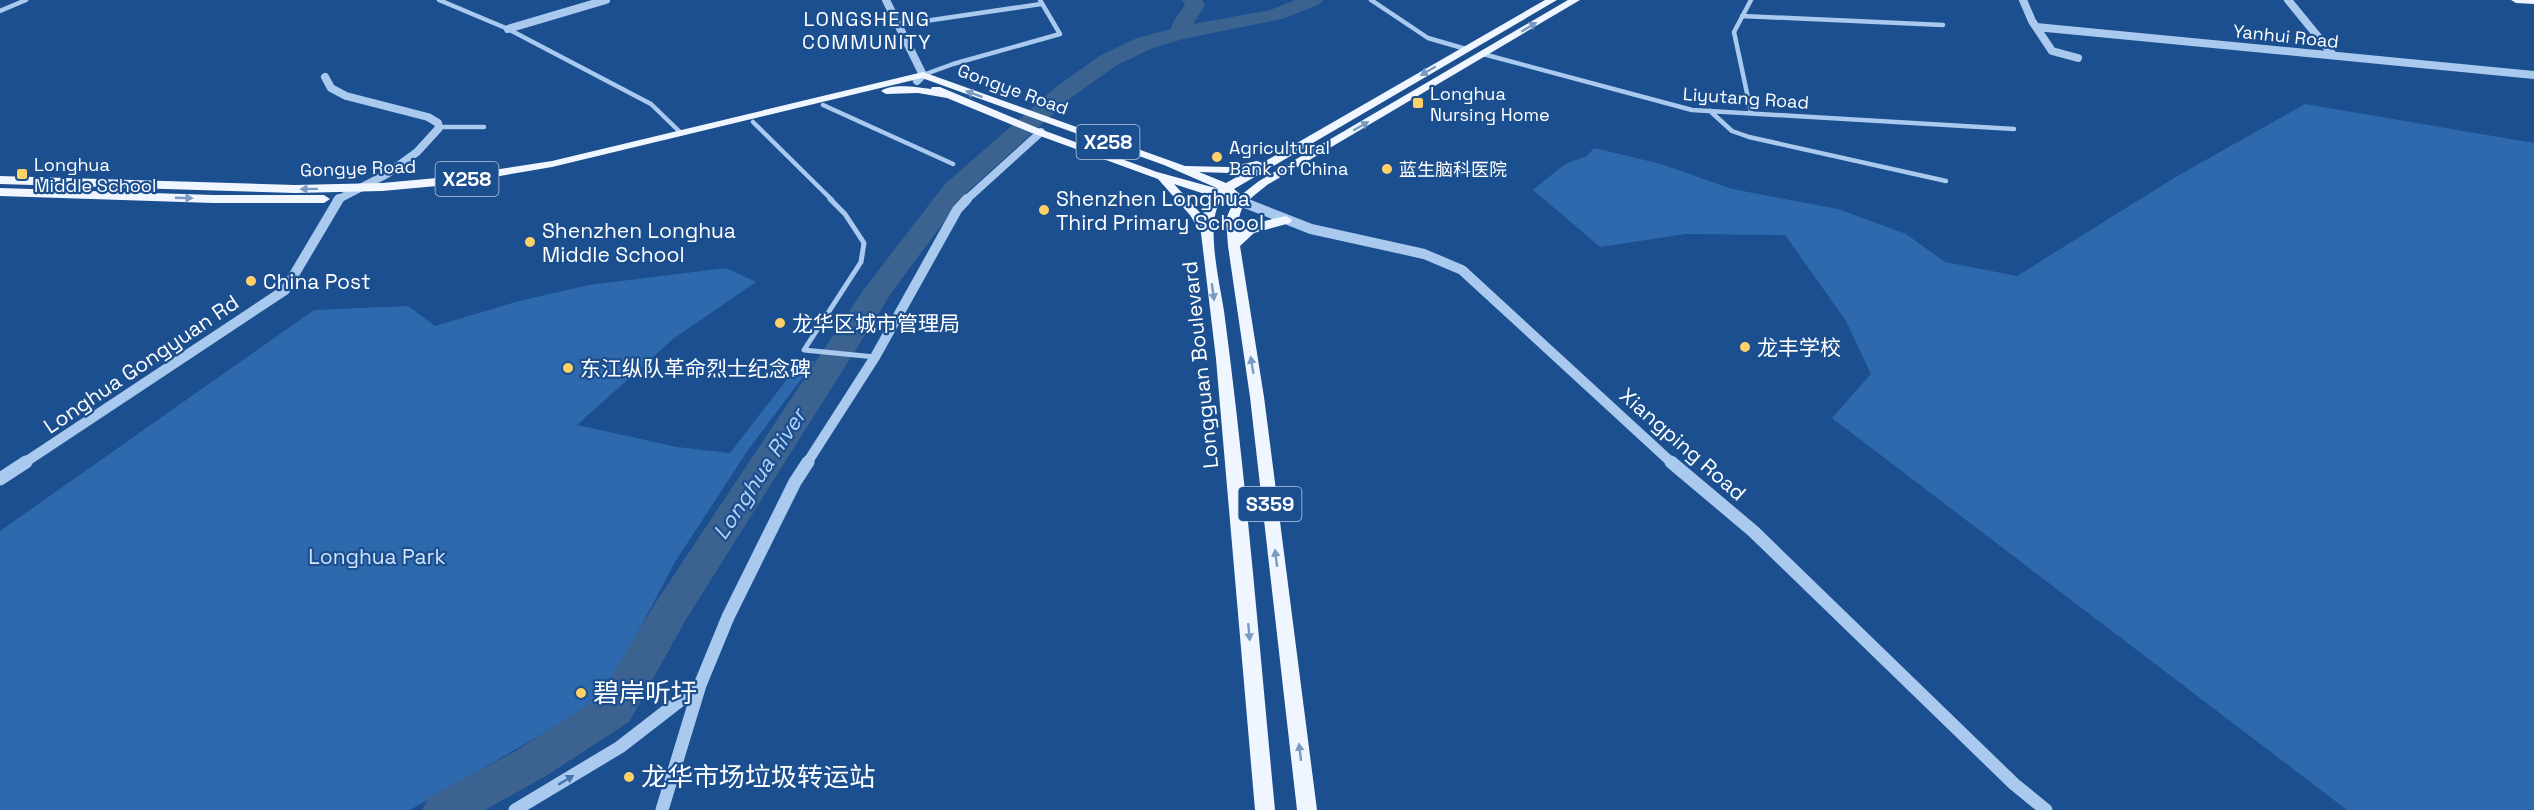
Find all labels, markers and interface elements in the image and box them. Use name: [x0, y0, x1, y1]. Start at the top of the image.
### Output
district label: LONGSHENG COMMUNITY: [802, 6, 932, 55]
street label: Yanhui Road: [2232, 19, 2340, 53]
one-way arrow: [1521, 21, 1537, 32]
street label: Gongye Road: [955, 58, 1071, 120]
one-way arrow: [1419, 66, 1436, 76]
place label: Longhua Nursing Home: [1430, 82, 1550, 126]
street label: Liyutang Road: [1682, 82, 1810, 114]
one-way arrow: [965, 89, 983, 99]
marker: Longhua Nursing Home: [1411, 96, 1425, 110]
one-way arrow: [1353, 121, 1370, 131]
road number: X258: [1076, 125, 1140, 159]
place label: Agricultural Bank of China: [1229, 136, 1348, 180]
marker: Agricultural Bank of China: [1210, 150, 1224, 164]
place label: Longhua Middle School: [34, 153, 156, 197]
street label: Gongye Road: [300, 154, 416, 182]
place label: 蓝生脑科医院: [1399, 158, 1507, 181]
road number: X258: [436, 162, 498, 196]
marker: 蓝生脑科医院: [1380, 162, 1394, 176]
marker: Longhua Middle School: [15, 167, 29, 181]
one-way arrow: [300, 184, 319, 194]
place label: Shenzhen Longhua Third Primary School: [1056, 185, 1264, 236]
one-way arrow: [175, 193, 194, 203]
marker: Shenzhen Longhua Third Primary School: [1037, 203, 1051, 217]
place label: Shenzhen Longhua Middle School: [542, 217, 736, 268]
marker: Shenzhen Longhua Middle School: [523, 235, 537, 249]
street label: Longguan Boulevard: [1176, 260, 1224, 470]
place label: China Post: [263, 268, 371, 295]
marker: China Post: [244, 274, 258, 288]
one-way arrow: [1209, 283, 1218, 302]
street label: Longhua Gongyuan Rd: [38, 289, 244, 439]
place label: 龙华区城市管理局: [792, 310, 960, 337]
marker: 龙华区城市管理局: [773, 316, 787, 330]
place label: 龙丰学校: [1757, 334, 1841, 361]
marker: 龙丰学校: [1738, 340, 1752, 354]
place label: 东江纵队革命烈士纪念碑: [580, 355, 811, 382]
one-way arrow: [1247, 355, 1256, 374]
marker: 东江纵队革命烈士纪念碑: [561, 361, 575, 375]
street label: Xiangping Road: [1614, 382, 1752, 506]
water label: Longhua River: [706, 401, 813, 545]
road number: S359: [1238, 487, 1302, 521]
park label: Longhua Park: [308, 543, 446, 570]
one-way arrow: [1271, 549, 1281, 568]
one-way arrow: [1244, 623, 1254, 642]
place label: 碧岸听圩: [593, 676, 697, 710]
marker: 碧岸听圩: [574, 686, 588, 700]
one-way arrow: [1295, 742, 1304, 761]
place label: 龙华市场垃圾转运站: [641, 760, 875, 794]
marker: 龙华市场垃圾转运站: [622, 770, 636, 784]
one-way arrow: [558, 775, 575, 785]

